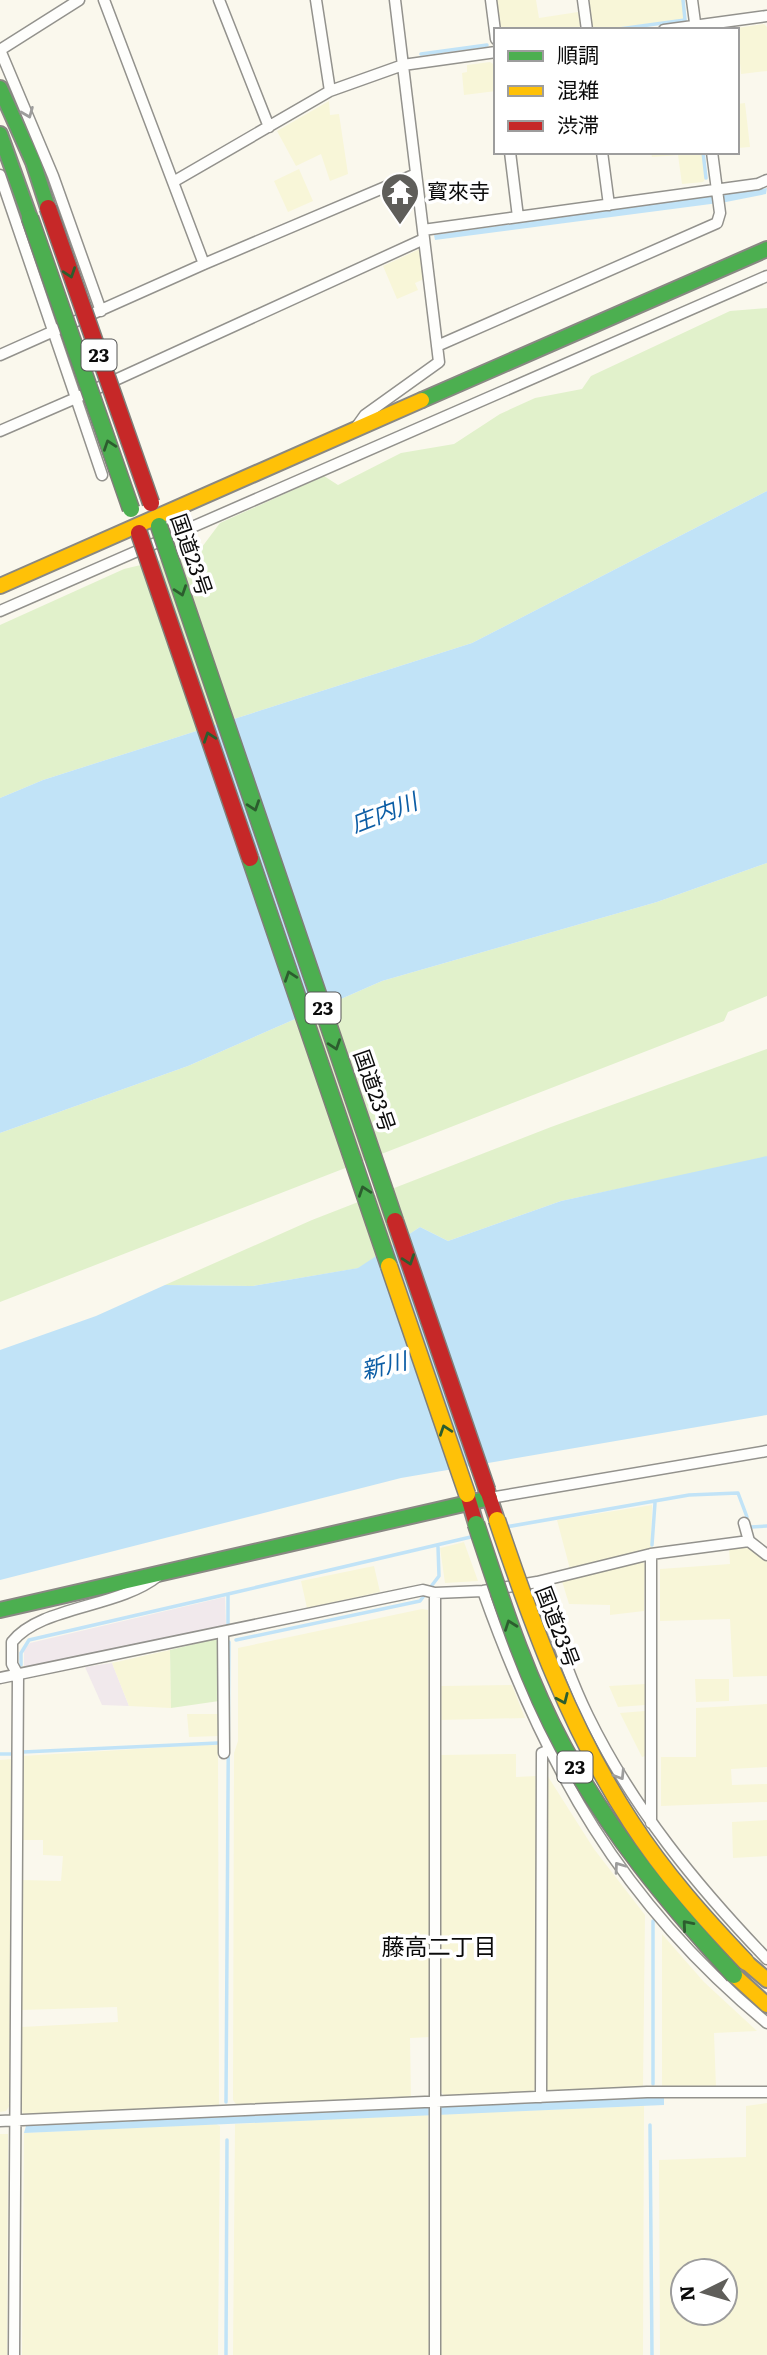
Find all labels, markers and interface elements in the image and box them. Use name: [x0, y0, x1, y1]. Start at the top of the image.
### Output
legend: [494, 28, 739, 154]
text: 順調: [557, 38, 599, 69]
text: 混雑: [557, 73, 599, 104]
one-way arrow: [19, 106, 33, 118]
text: 渋滞: [557, 108, 599, 139]
temple icon: 寳來寺: [379, 171, 421, 226]
place label: 寳來寺: [427, 174, 490, 205]
one-way arrow: [62, 266, 76, 278]
road number: 23: [82, 340, 116, 370]
one-way arrow: [103, 439, 117, 451]
street label: 国道23号: [165, 509, 222, 599]
one-way arrow: [173, 584, 187, 596]
one-way arrow: [203, 732, 217, 744]
water label: 庄内川: [345, 782, 424, 839]
one-way arrow: [246, 800, 260, 812]
one-way arrow: [284, 970, 298, 982]
road number: 23: [306, 992, 340, 1024]
one-way arrow: [327, 1038, 342, 1050]
street label: 国道23号: [348, 1045, 405, 1135]
one-way arrow: [358, 1186, 372, 1198]
one-way arrow: [401, 1254, 415, 1266]
water label: 新川: [357, 1341, 413, 1386]
one-way arrow: [439, 1424, 453, 1436]
street label: 国道23号: [530, 1581, 589, 1671]
one-way arrow: [505, 1620, 519, 1632]
one-way arrow: [555, 1692, 569, 1704]
road number: 23: [558, 1751, 592, 1782]
one-way arrow: [611, 1767, 624, 1780]
one-way arrow: [615, 1862, 627, 1875]
one-way arrow: [683, 1920, 696, 1933]
district label: 藤高二丁目: [382, 1928, 497, 1962]
north arrow: [669, 2257, 739, 2327]
text: N: [671, 2284, 701, 2303]

